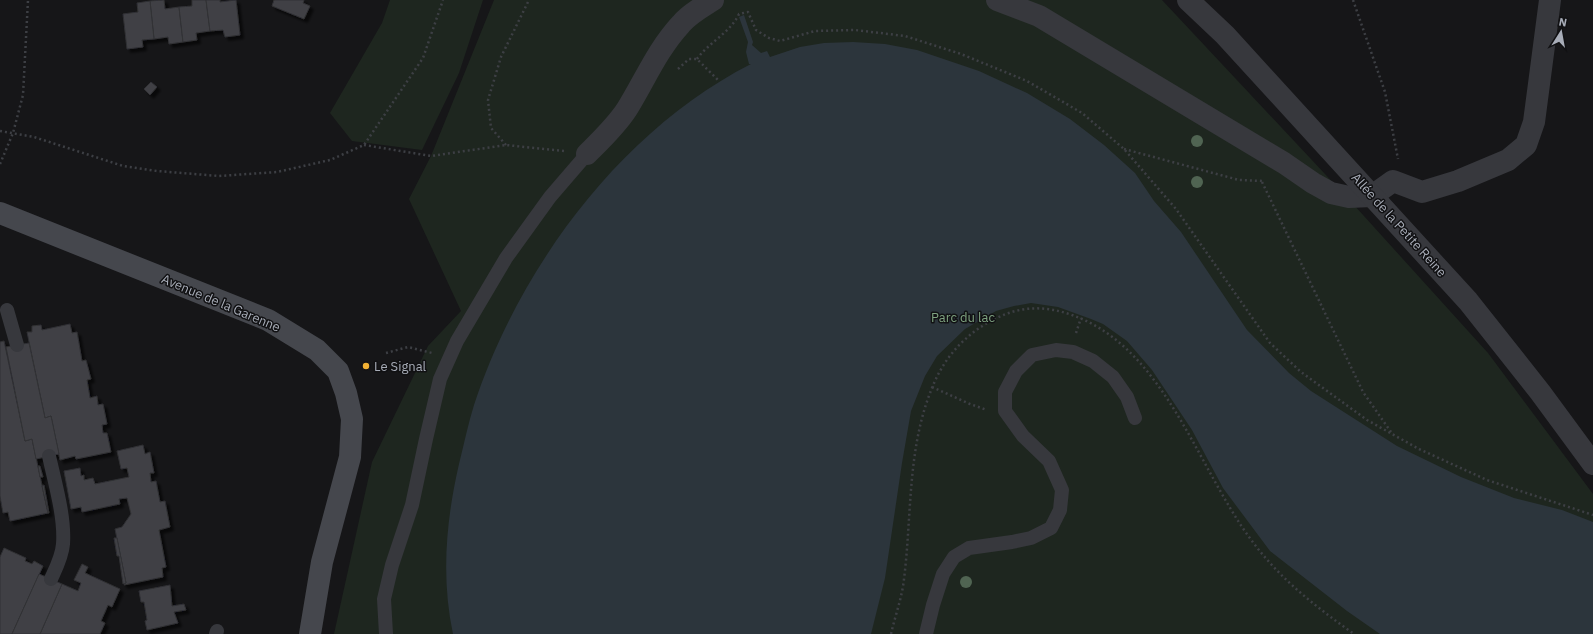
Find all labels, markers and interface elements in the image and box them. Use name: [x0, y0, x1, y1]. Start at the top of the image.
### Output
north arrow: [1541, 12, 1581, 52]
text: N: [1558, 15, 1568, 30]
street label: Allée de la Petite Reine: [1348, 169, 1450, 281]
street label: Avenue de la Garenne: [159, 270, 283, 336]
park label: Parc du lac: [931, 309, 995, 326]
place label: Le Signal: [374, 358, 427, 375]
marker: Le Signal: [361, 361, 371, 371]

